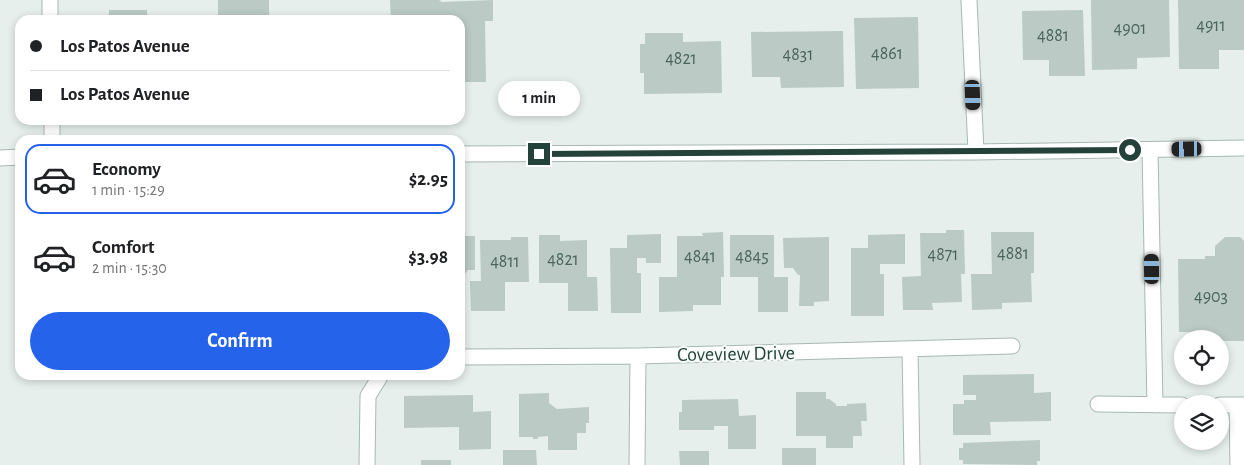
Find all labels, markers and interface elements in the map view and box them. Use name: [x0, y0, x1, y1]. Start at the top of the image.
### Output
house number: 4911: [1196, 17, 1226, 35]
house number: 4901: [1114, 20, 1146, 38]
house number: 4881: [1037, 27, 1069, 45]
text: Los Patos Avenue: [60, 37, 190, 56]
house number: 4861: [871, 45, 903, 63]
house number: 4831: [783, 46, 813, 64]
house number: 4821: [665, 50, 697, 68]
car: [964, 80, 981, 110]
callout: 1 min: [498, 82, 580, 116]
text: Los Patos Avenue: [60, 85, 190, 104]
text: 1 min: [522, 90, 556, 106]
route start: [1119, 139, 1141, 161]
car: [1171, 141, 1202, 157]
route end: [528, 143, 550, 165]
icon: car: [32, 157, 77, 202]
text: Economy: [92, 160, 161, 179]
text: $2.95: [409, 170, 448, 189]
text: 1 min · 15:29: [92, 182, 165, 198]
icon: car: [32, 235, 77, 280]
text: Comfort: [92, 238, 154, 257]
house number: 4881: [997, 245, 1029, 263]
house number: 4871: [928, 246, 958, 264]
text: $3.98: [408, 248, 448, 267]
house number: 4841: [684, 248, 716, 266]
house number: 4845: [735, 248, 769, 266]
house number: 4821: [547, 251, 579, 269]
house number: 4811: [490, 253, 520, 271]
car: [1144, 254, 1159, 284]
text: 2 min · 15:30: [92, 260, 167, 276]
house number: 4903: [1194, 288, 1228, 306]
button: Confirm: [30, 312, 450, 370]
map controls: [1174, 330, 1229, 450]
button: locate: [1174, 330, 1229, 385]
street label: Coveview Drive: [677, 343, 795, 365]
button: layers: [1174, 395, 1229, 450]

